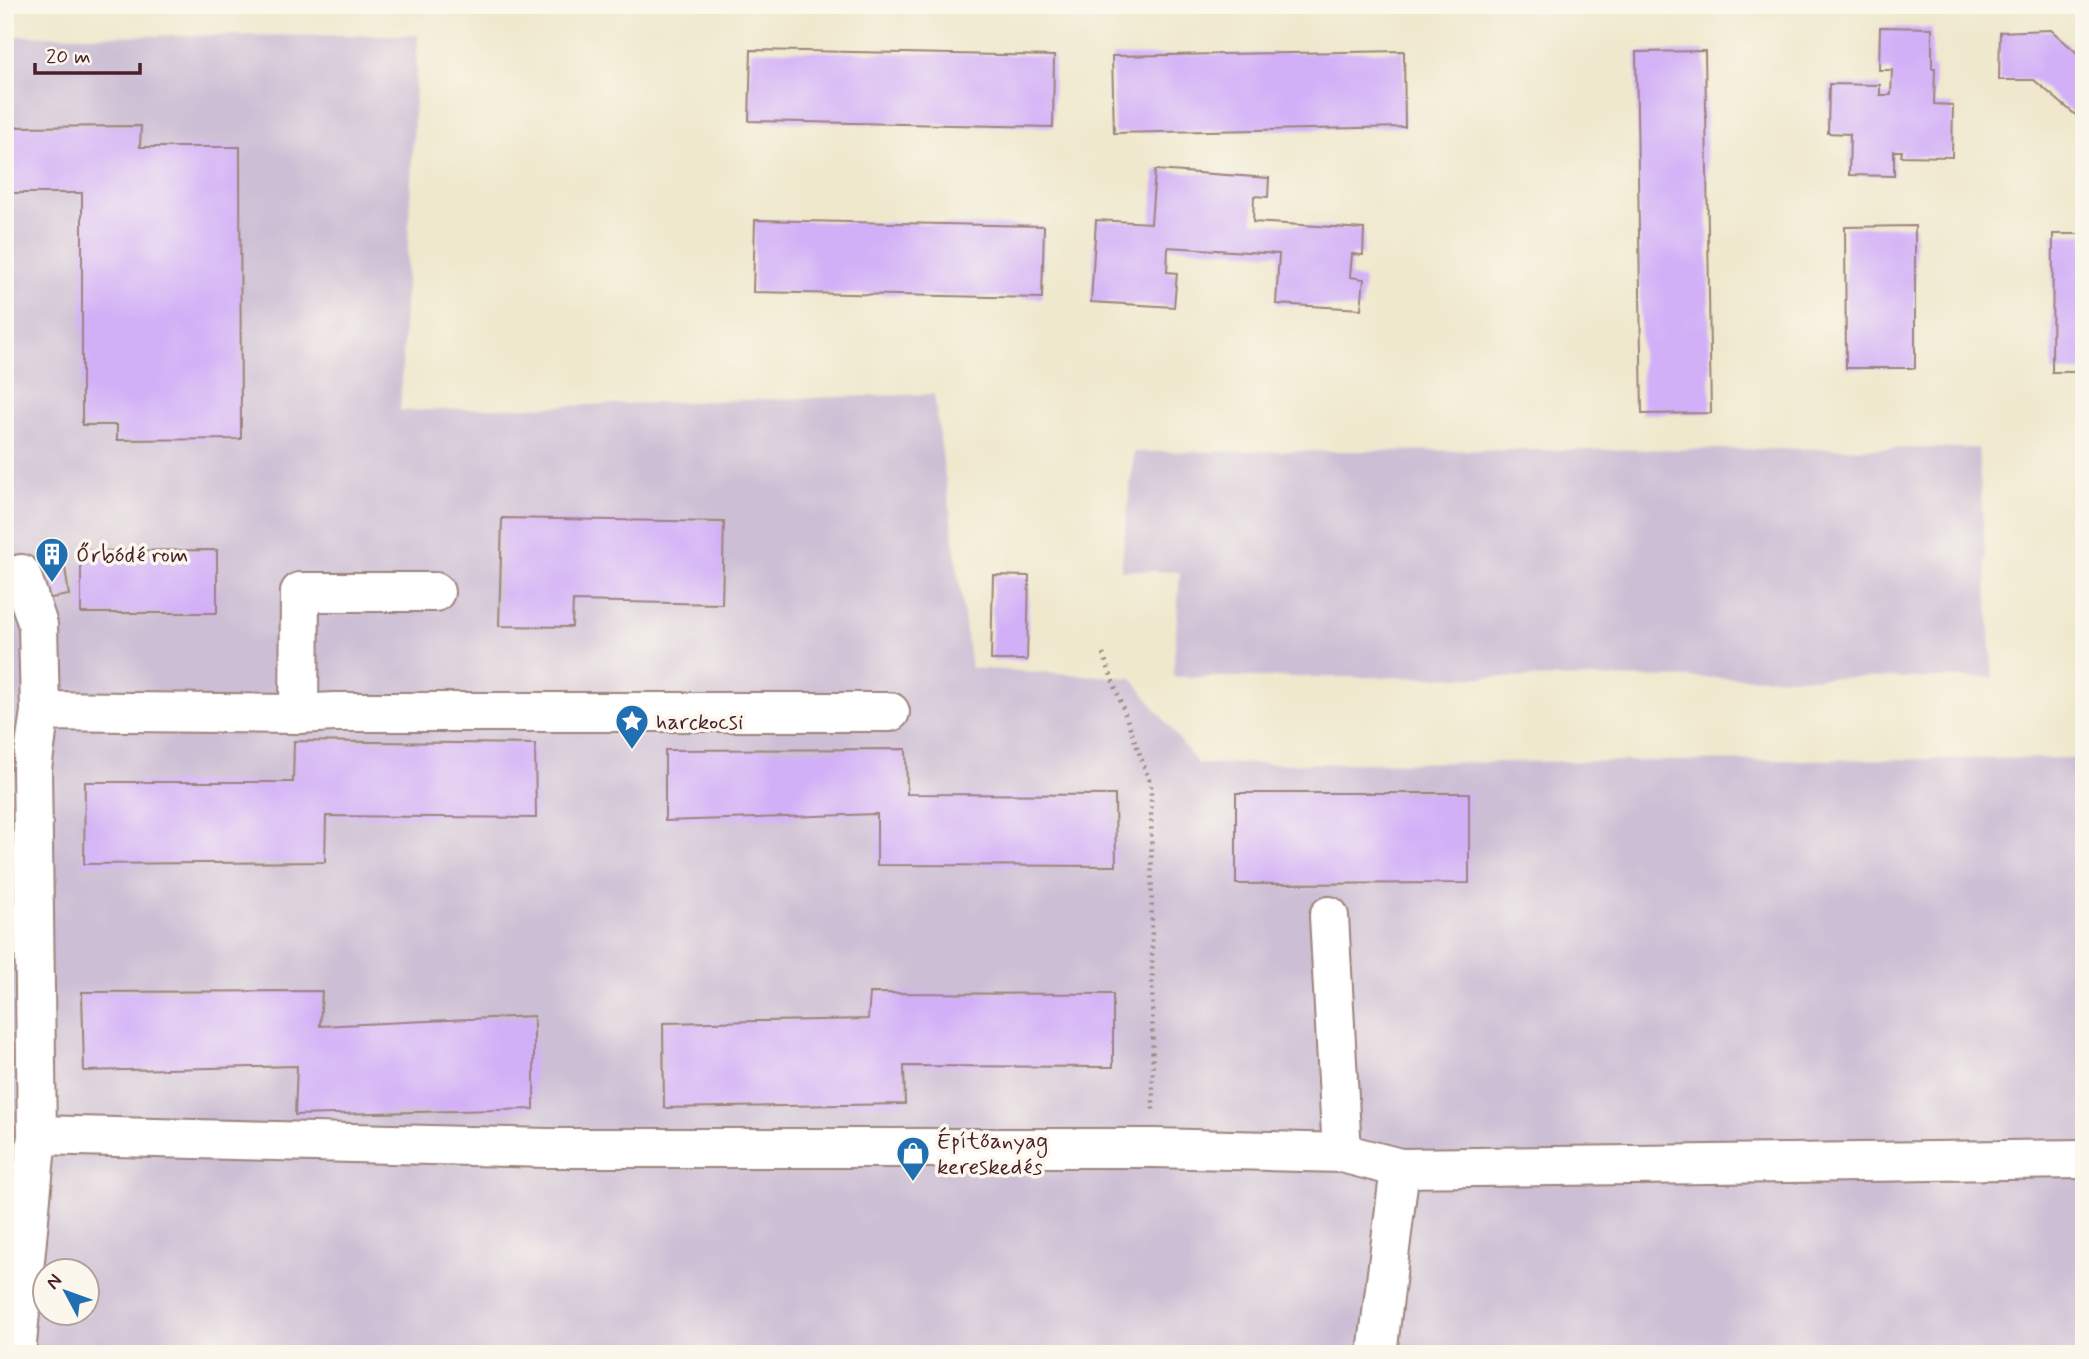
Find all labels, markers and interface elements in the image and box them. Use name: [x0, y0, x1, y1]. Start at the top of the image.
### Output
scale bar: [35, 32, 140, 76]
text: 20 m: [46, 43, 91, 71]
building icon: Őrbódé rom: [33, 535, 71, 584]
place label: Őrbódé rom: [76, 541, 188, 571]
place icon: harckocsi: [613, 702, 651, 751]
place label: harckocsi: [656, 708, 743, 738]
place label: Építőanyag kereskedés: [937, 1126, 1048, 1183]
shop icon: Építőanyag kereskedés: [894, 1134, 932, 1183]
north arrow: [32, 1258, 102, 1328]
text: N: [41, 1269, 68, 1295]

